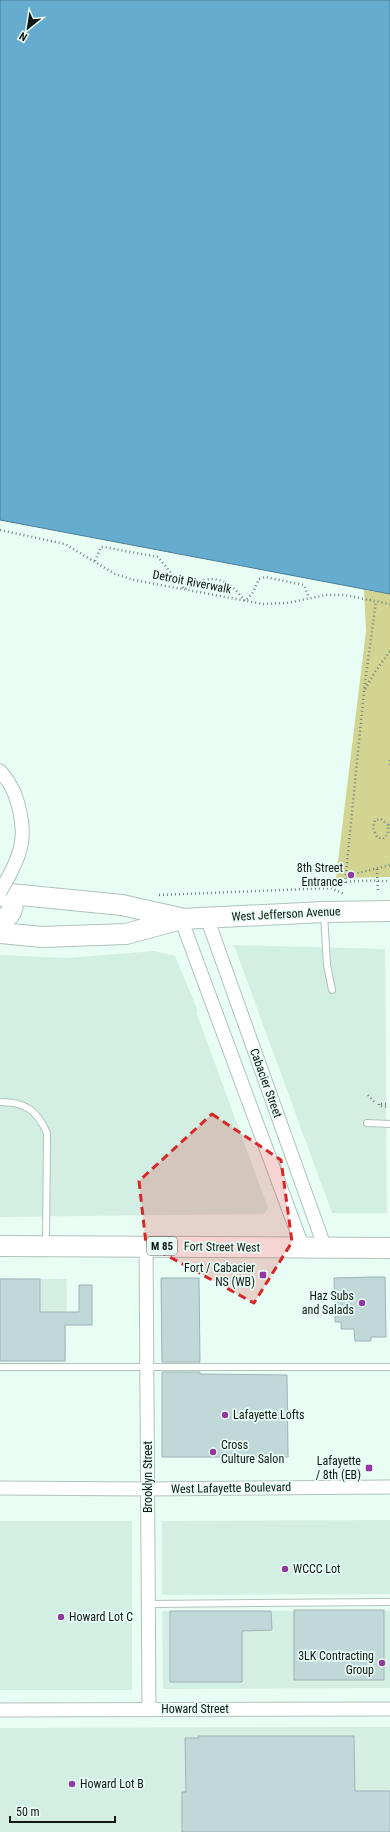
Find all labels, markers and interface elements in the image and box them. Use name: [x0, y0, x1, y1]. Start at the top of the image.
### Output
north arrow: [8, 8, 48, 48]
text: N: [17, 29, 29, 44]
street label: Detroit Riverwalk: [151, 568, 233, 597]
place label: 8th Street Entrance: [297, 861, 343, 889]
marker: 8th Street Entrance: [346, 870, 356, 880]
street label: West Jefferson Avenue: [231, 904, 341, 924]
street label: Cabacier Street: [247, 1046, 285, 1120]
road number: M 85: [147, 1237, 177, 1255]
street label: Fort Street West: [184, 1239, 261, 1255]
place label: Fort / Cabacier NS (WB): [184, 1261, 255, 1289]
marker: Fort / Cabacier NS (WB): [258, 1270, 268, 1280]
place label: Haz Subs and Salads: [302, 1289, 354, 1317]
marker: Haz Subs and Salads: [357, 1298, 367, 1308]
place label: Lafayette Lofts: [233, 1408, 305, 1422]
marker: Lafayette Lofts: [220, 1410, 230, 1420]
place label: Cross Culture Salon: [221, 1438, 284, 1466]
street label: Brooklyn Street: [141, 1441, 155, 1513]
marker: Cross Culture Salon: [208, 1447, 218, 1457]
place label: Lafayette / 8th (EB): [316, 1454, 361, 1482]
marker: Lafayette / 8th (EB): [364, 1463, 374, 1473]
street label: West Lafayette Boulevard: [171, 1480, 291, 1496]
place label: WCCC Lot: [293, 1562, 341, 1576]
marker: WCCC Lot: [280, 1564, 290, 1574]
place label: Howard Lot C: [69, 1610, 133, 1624]
marker: Howard Lot C: [56, 1612, 66, 1622]
place label: 3LK Contracting Group: [298, 1649, 374, 1677]
marker: 3LK Contracting Group: [377, 1658, 387, 1668]
street label: Howard Street: [161, 1702, 229, 1716]
place label: Howard Lot B: [80, 1777, 144, 1791]
marker: Howard Lot B: [67, 1779, 77, 1789]
scale bar: [10, 1798, 115, 1824]
text: 50 m: [16, 1805, 40, 1819]

